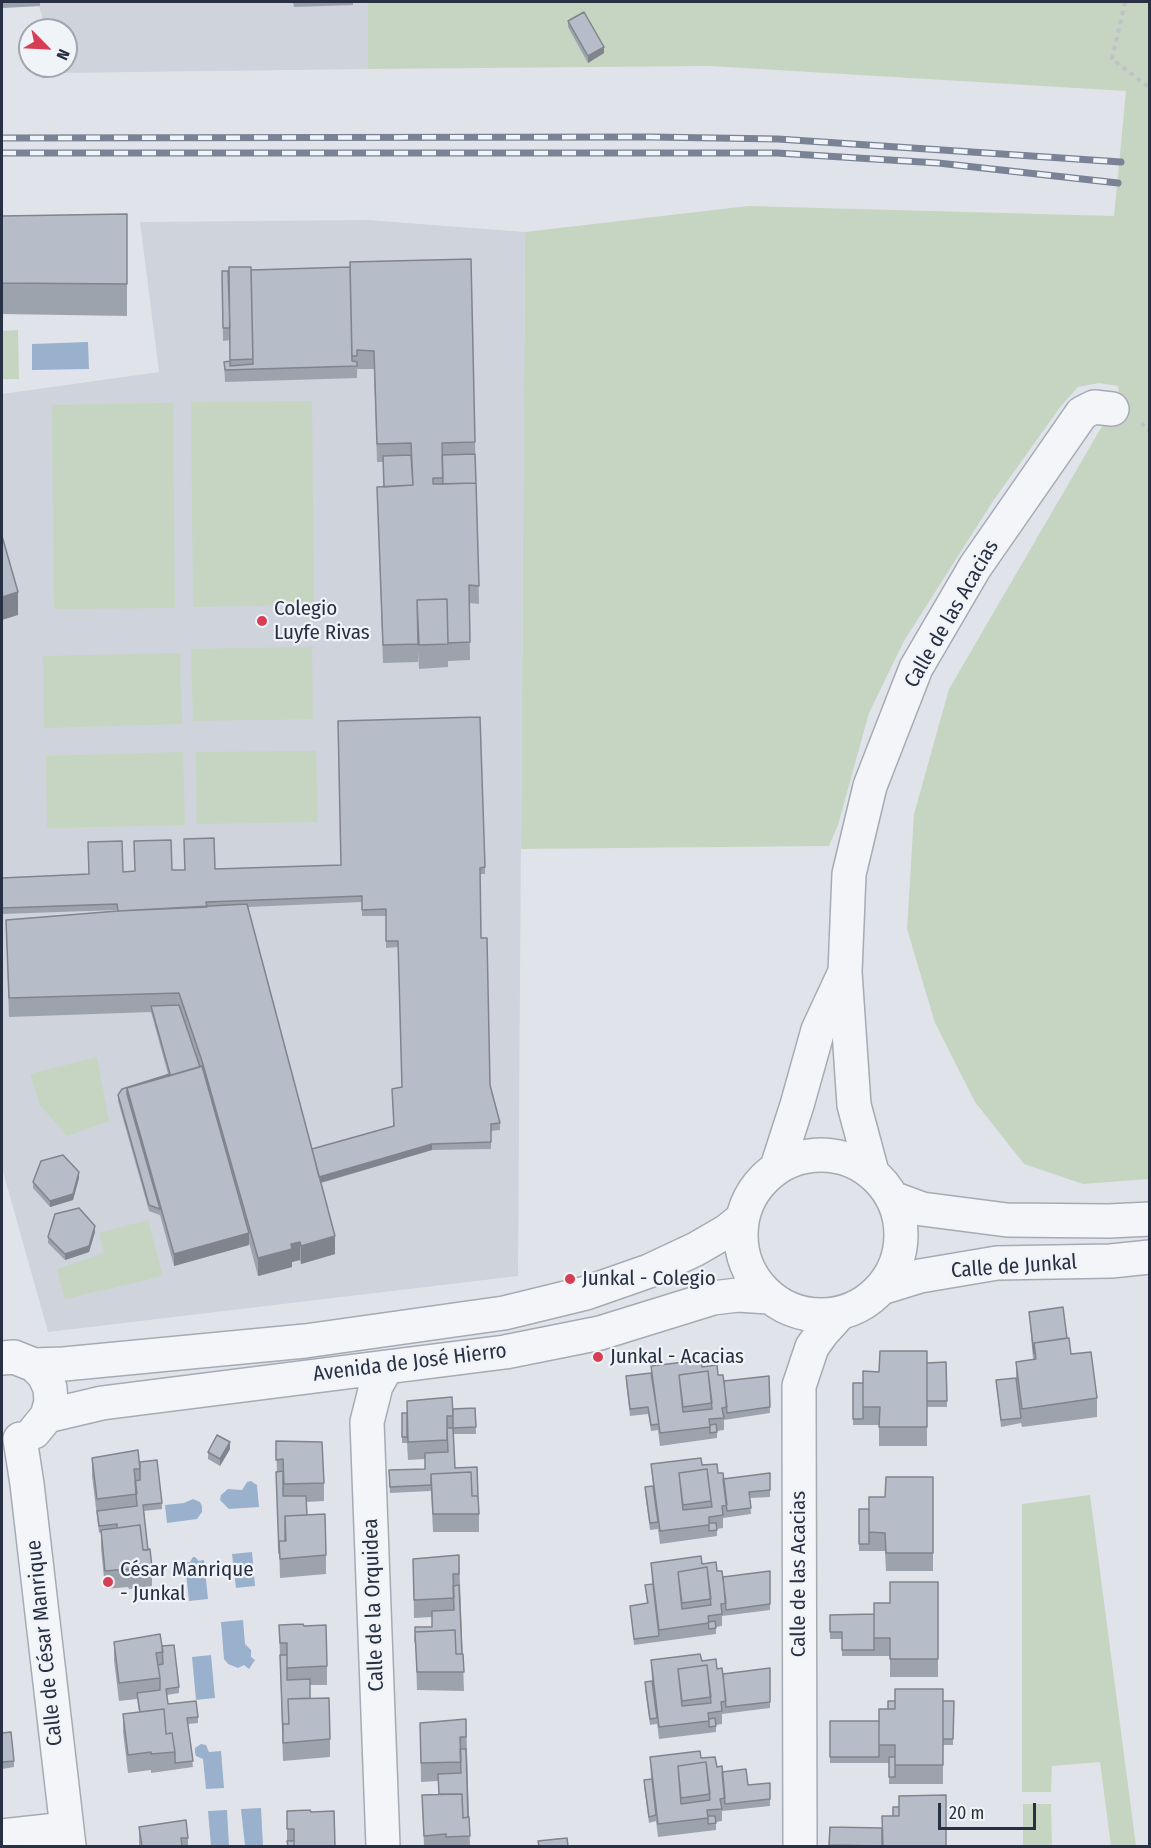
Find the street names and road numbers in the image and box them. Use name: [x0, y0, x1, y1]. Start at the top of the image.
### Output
street label: Calle de las Acacias: [899, 536, 1005, 692]
street label: Calle de Junkal: [950, 1250, 1078, 1284]
street label: Avenida de José Hierro: [312, 1339, 508, 1387]
street label: Calle de las Acacias: [786, 1491, 812, 1657]
street label: Calle de la Orquidea: [358, 1518, 390, 1692]
street label: Calle de César Manrique: [22, 1539, 68, 1747]

